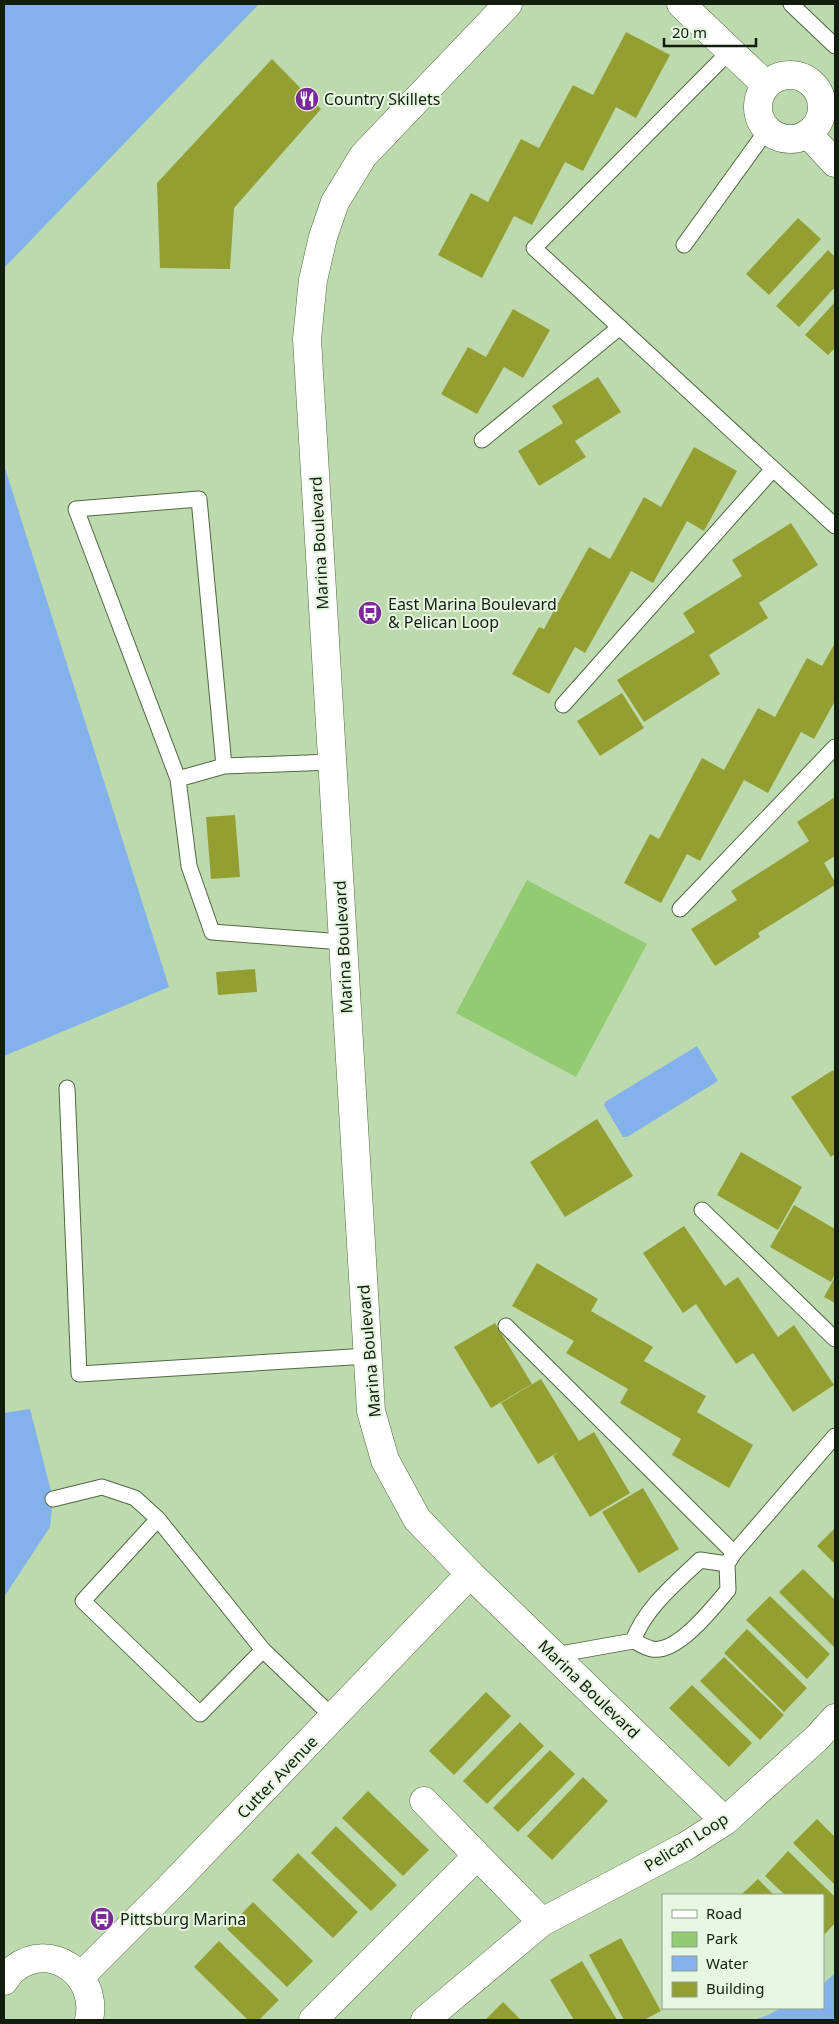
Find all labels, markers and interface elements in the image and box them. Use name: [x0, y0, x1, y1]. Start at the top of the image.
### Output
scale bar: [664, 15, 756, 47]
text: 20 m: [672, 22, 707, 42]
restaurant icon: Country Skillets: [294, 86, 320, 112]
place label: Country Skillets: [324, 88, 440, 110]
street label: Marina Boulevard: [305, 476, 333, 610]
place label: East Marina Boulevard & Pelican Loop: [388, 593, 557, 633]
bus stop icon: East Marina Boulevard & Pelican Loop: [357, 600, 383, 626]
street label: Marina Boulevard: [329, 880, 357, 1014]
street label: Marina Boulevard: [352, 1284, 386, 1418]
street label: Marina Boulevard: [533, 1635, 645, 1743]
street label: Cutter Avenue: [232, 1731, 322, 1823]
street label: Pelican Loop: [640, 1807, 732, 1877]
legend: [662, 1894, 824, 2009]
text: Road: [706, 1903, 742, 1923]
bus stop icon: Pittsburg Marina: [89, 1906, 115, 1932]
place label: Pittsburg Marina: [120, 1908, 246, 1930]
text: Park: [706, 1928, 738, 1948]
text: Water: [706, 1953, 748, 1973]
text: Building: [706, 1978, 764, 1998]

